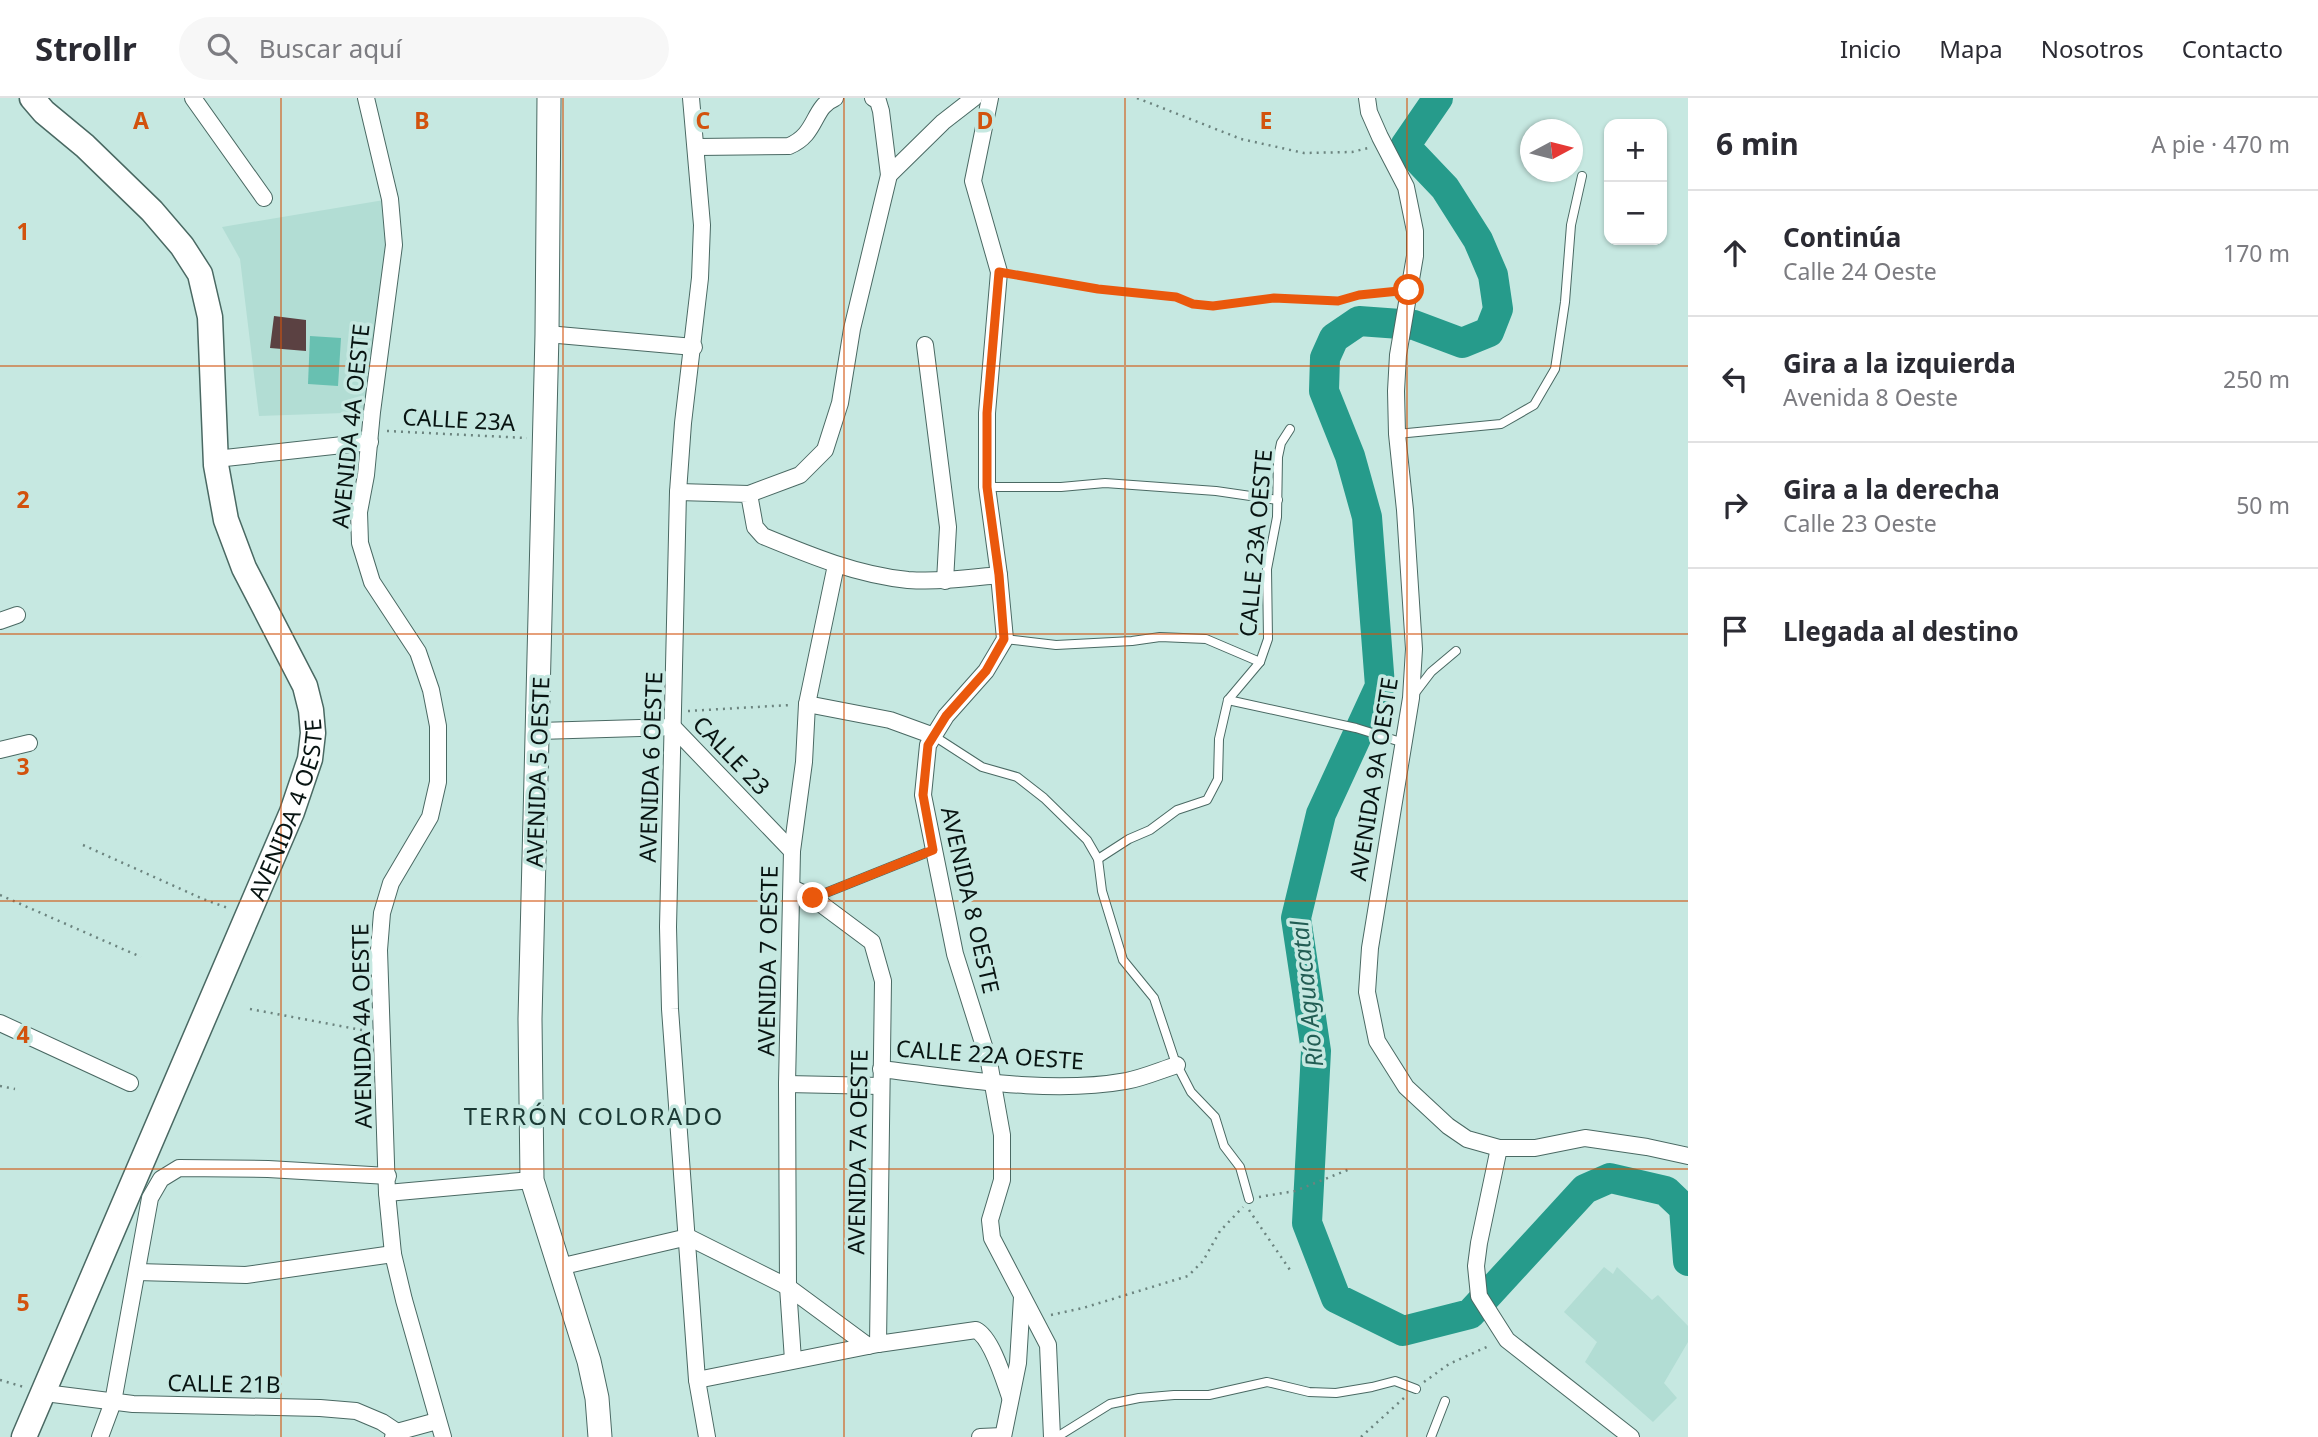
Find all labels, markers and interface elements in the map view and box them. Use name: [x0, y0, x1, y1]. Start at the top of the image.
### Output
search box: [179, 17, 669, 80]
text: Strollr: [35, 26, 137, 71]
icon: search: [203, 29, 241, 67]
text: Buscar aquí: [259, 30, 402, 66]
text: Inicio: [1840, 32, 1901, 65]
text: Mapa: [1939, 32, 2003, 65]
text: Nosotros: [2041, 32, 2144, 65]
text: Contacto: [2182, 32, 2283, 65]
text: A: [133, 104, 149, 136]
text: B: [414, 104, 430, 136]
text: C: [696, 104, 711, 136]
text: D: [977, 104, 993, 136]
text: E: [1260, 104, 1272, 136]
north arrow: [1520, 119, 1583, 182]
map controls: [1604, 119, 1667, 245]
button: +: [1604, 119, 1667, 182]
text: 6 min: [1716, 123, 1799, 164]
text: A pie · 470 m: [2151, 128, 2290, 160]
button: −: [1604, 182, 1667, 245]
text: 1: [16, 215, 30, 247]
text: Continúa: [1783, 219, 1901, 255]
icon: ahead: [1716, 234, 1754, 272]
text: 170 m: [2223, 237, 2290, 269]
text: Calle 24 Oeste: [1783, 255, 1937, 287]
route start: [1393, 274, 1424, 305]
street label: AVENIDA 4A OESTE: [323, 322, 377, 530]
text: Gira a la izquierda: [1783, 345, 2016, 381]
icon: left: [1716, 360, 1754, 398]
text: 250 m: [2223, 363, 2290, 395]
text: Avenida 8 Oeste: [1783, 381, 1958, 413]
street label: CALLE 23A: [402, 400, 517, 438]
street label: CALLE 23A OESTE: [1231, 448, 1279, 638]
text: Gira a la derecha: [1783, 471, 2000, 507]
text: 2: [16, 483, 30, 515]
icon: right: [1716, 486, 1754, 524]
text: 50 m: [2236, 489, 2290, 521]
text: Calle 23 Oeste: [1783, 507, 1937, 539]
icon: arrive: [1716, 612, 1754, 650]
text: Llegada al destino: [1783, 613, 2019, 649]
street label: AVENIDA 6 OESTE: [631, 671, 669, 863]
street label: AVENIDA 9A OESTE: [1341, 675, 1405, 883]
street label: AVENIDA 5 OESTE: [518, 676, 556, 868]
street label: CALLE 23: [686, 708, 778, 802]
street label: AVENIDA 4 OESTE: [240, 717, 329, 905]
text: 3: [16, 750, 30, 782]
street label: AVENIDA 8 OESTE: [934, 803, 1008, 997]
street label: AVENIDA 7 OESTE: [749, 865, 785, 1057]
route end: [797, 882, 828, 913]
water label: Río Aguacatal: [1282, 918, 1330, 1069]
street label: AVENIDA 4A OESTE: [343, 923, 379, 1129]
text: 4: [16, 1018, 30, 1050]
street label: CALLE 22A OESTE: [895, 1031, 1085, 1077]
street label: AVENIDA 7A OESTE: [839, 1049, 875, 1255]
district label: TERRÓN COLORADO: [464, 1099, 724, 1132]
text: 5: [16, 1286, 30, 1318]
street label: CALLE 21B: [167, 1366, 281, 1400]

